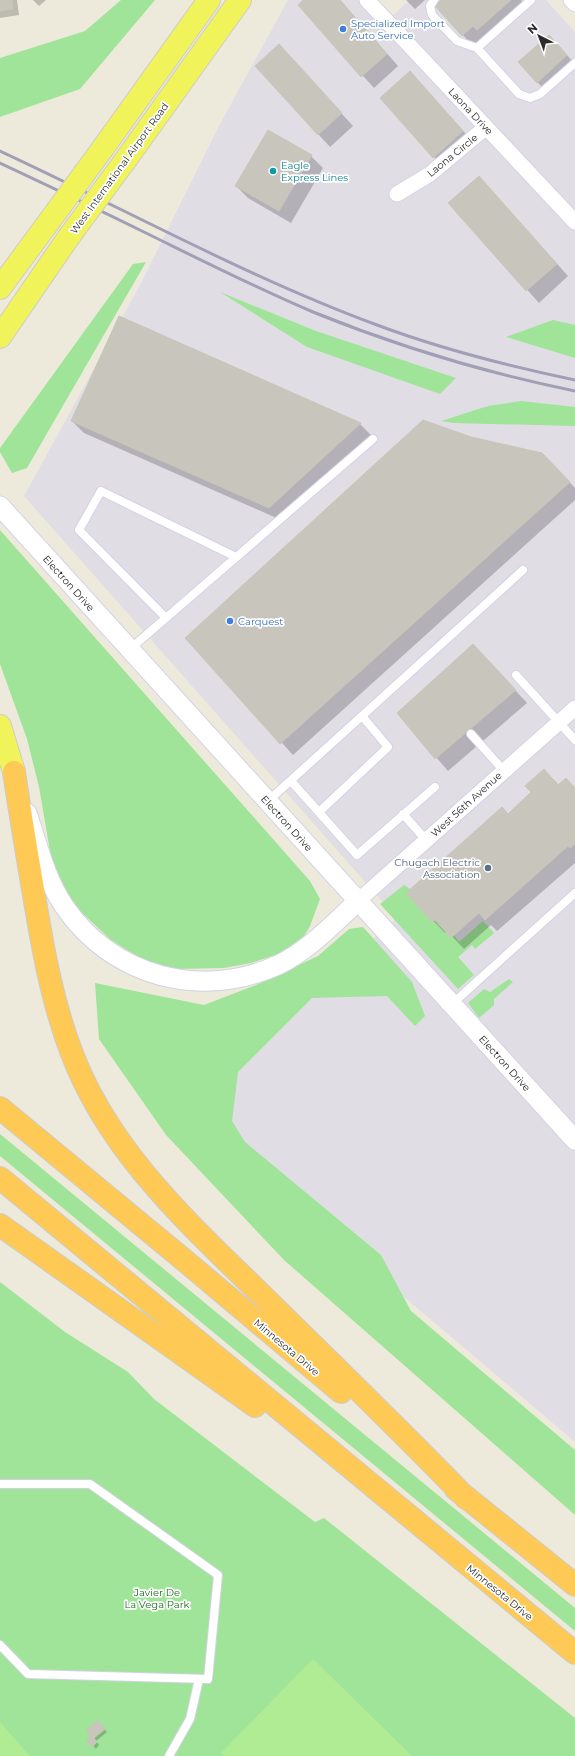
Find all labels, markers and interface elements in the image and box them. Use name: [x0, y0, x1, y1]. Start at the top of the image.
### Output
north arrow: [519, 16, 559, 56]
place label: Specialized Import Auto Service: [351, 17, 445, 42]
text: N: [524, 20, 540, 37]
marker: Specialized Import Auto Service: [338, 24, 348, 34]
street label: Laona Drive: [446, 85, 496, 138]
street label: West International Airport Road: [67, 100, 171, 237]
street label: Laona Circle: [424, 131, 480, 180]
place label: Eagle Express Lines: [281, 159, 348, 184]
marker: Eagle Express Lines: [268, 166, 278, 176]
street label: Electron Drive: [40, 553, 97, 614]
place label: Carquest: [238, 615, 283, 628]
marker: Carquest: [225, 616, 235, 626]
street label: West 56th Avenue: [428, 769, 505, 840]
street label: Electron Drive: [258, 793, 315, 854]
place label: Chugach Electric Association: [394, 856, 480, 881]
marker: Chugach Electric Association: [483, 863, 493, 873]
street label: Electron Drive: [476, 1033, 533, 1094]
street label: Minnesota Drive: [251, 1316, 322, 1379]
street label: Minnesota Drive: [464, 1562, 535, 1623]
park label: Javier De La Vega Park: [124, 1586, 190, 1611]

